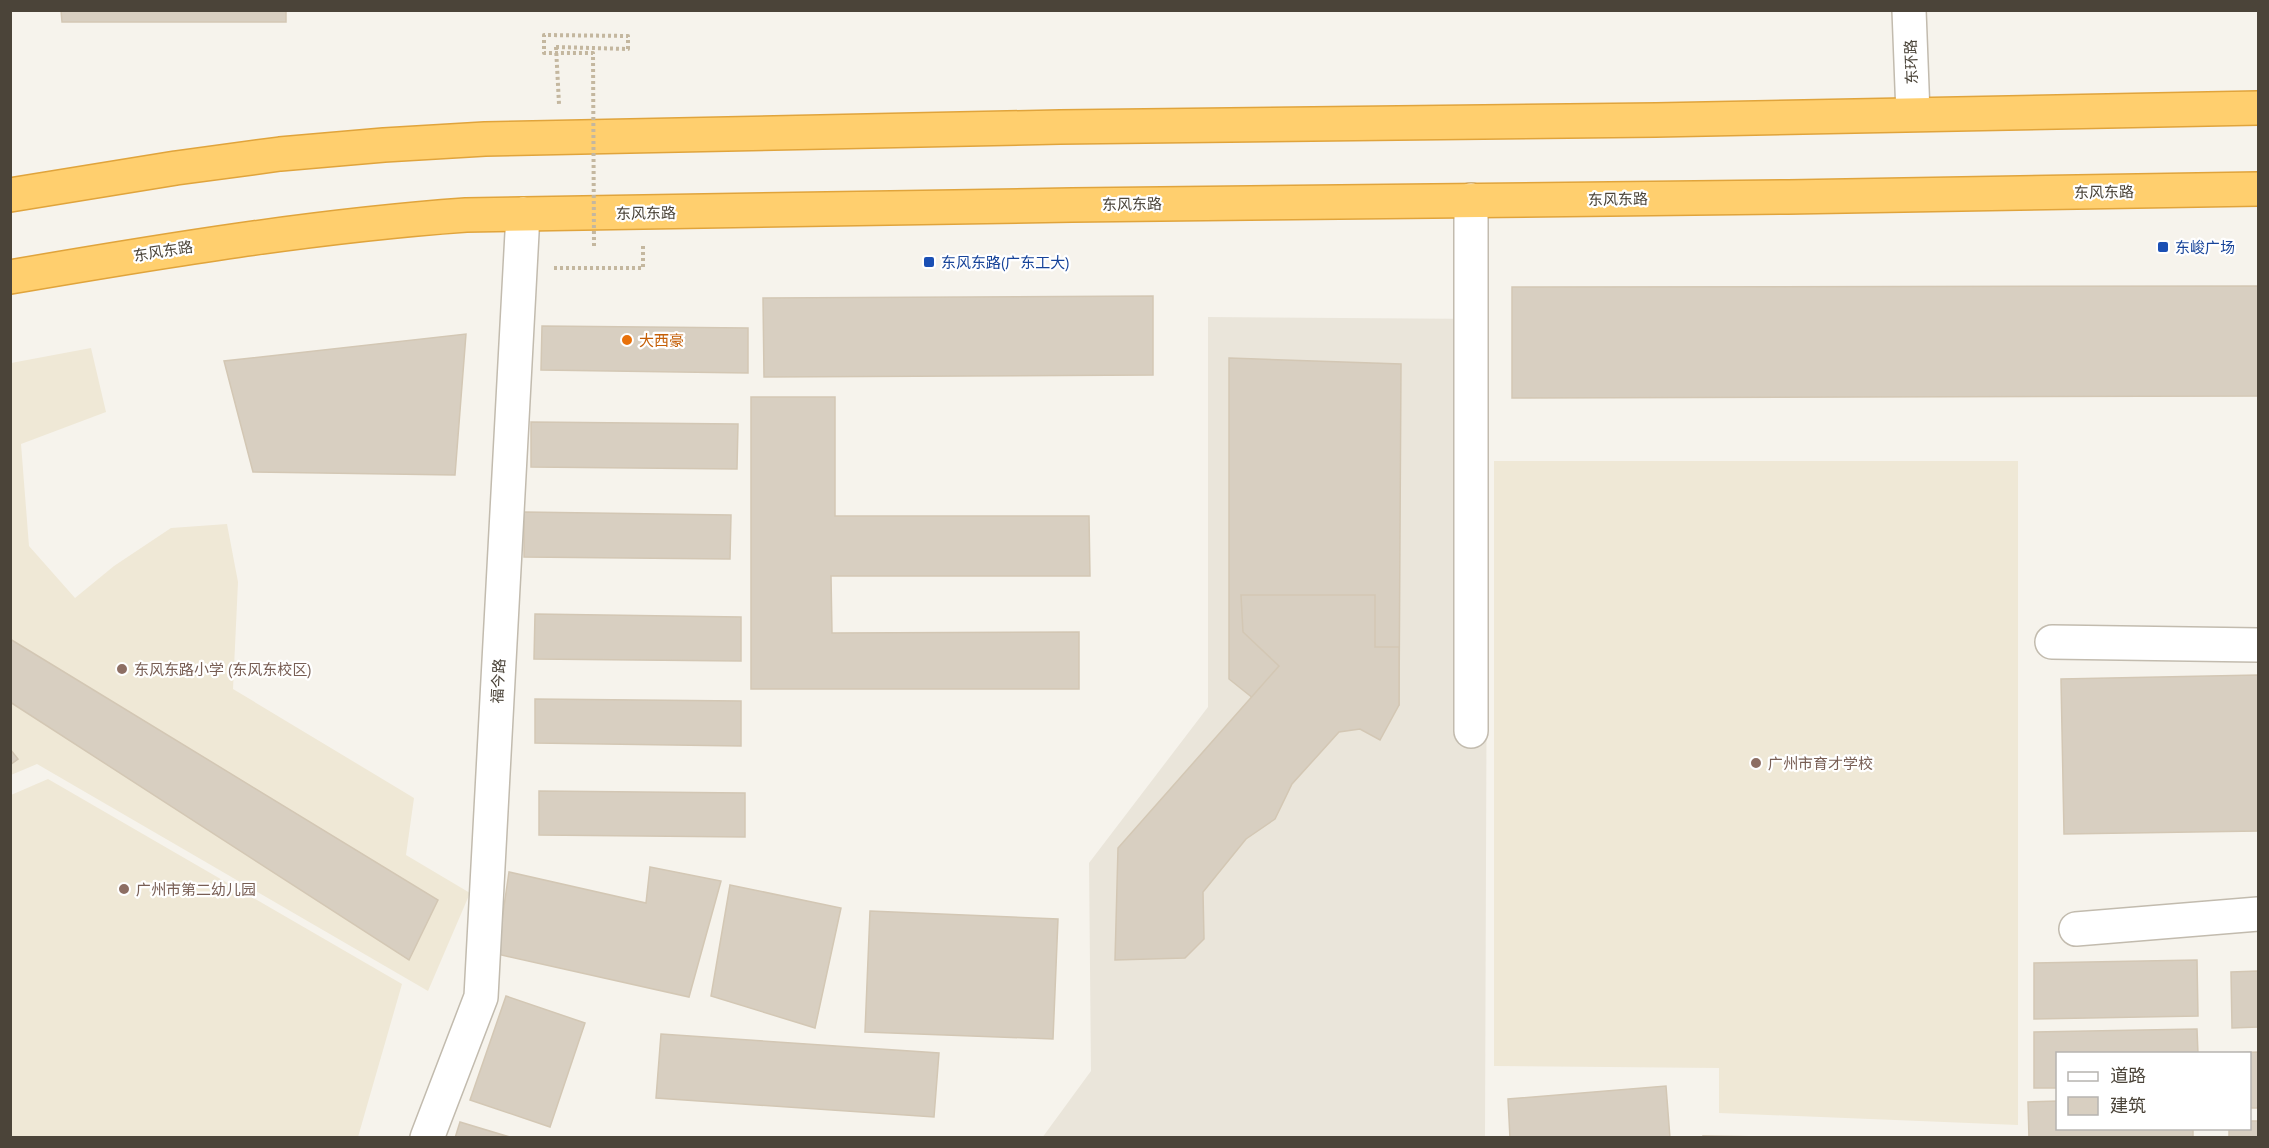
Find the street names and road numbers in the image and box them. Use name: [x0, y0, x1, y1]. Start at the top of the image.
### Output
street label: 东环路: [1901, 39, 1921, 85]
street label: 东风东路: [2074, 182, 2134, 202]
street label: 东风东路: [1588, 189, 1648, 209]
street label: 东风东路: [1102, 194, 1162, 214]
street label: 东风东路: [616, 203, 676, 223]
street label: 东风东路: [132, 237, 194, 265]
street label: 福今路: [487, 658, 509, 704]

